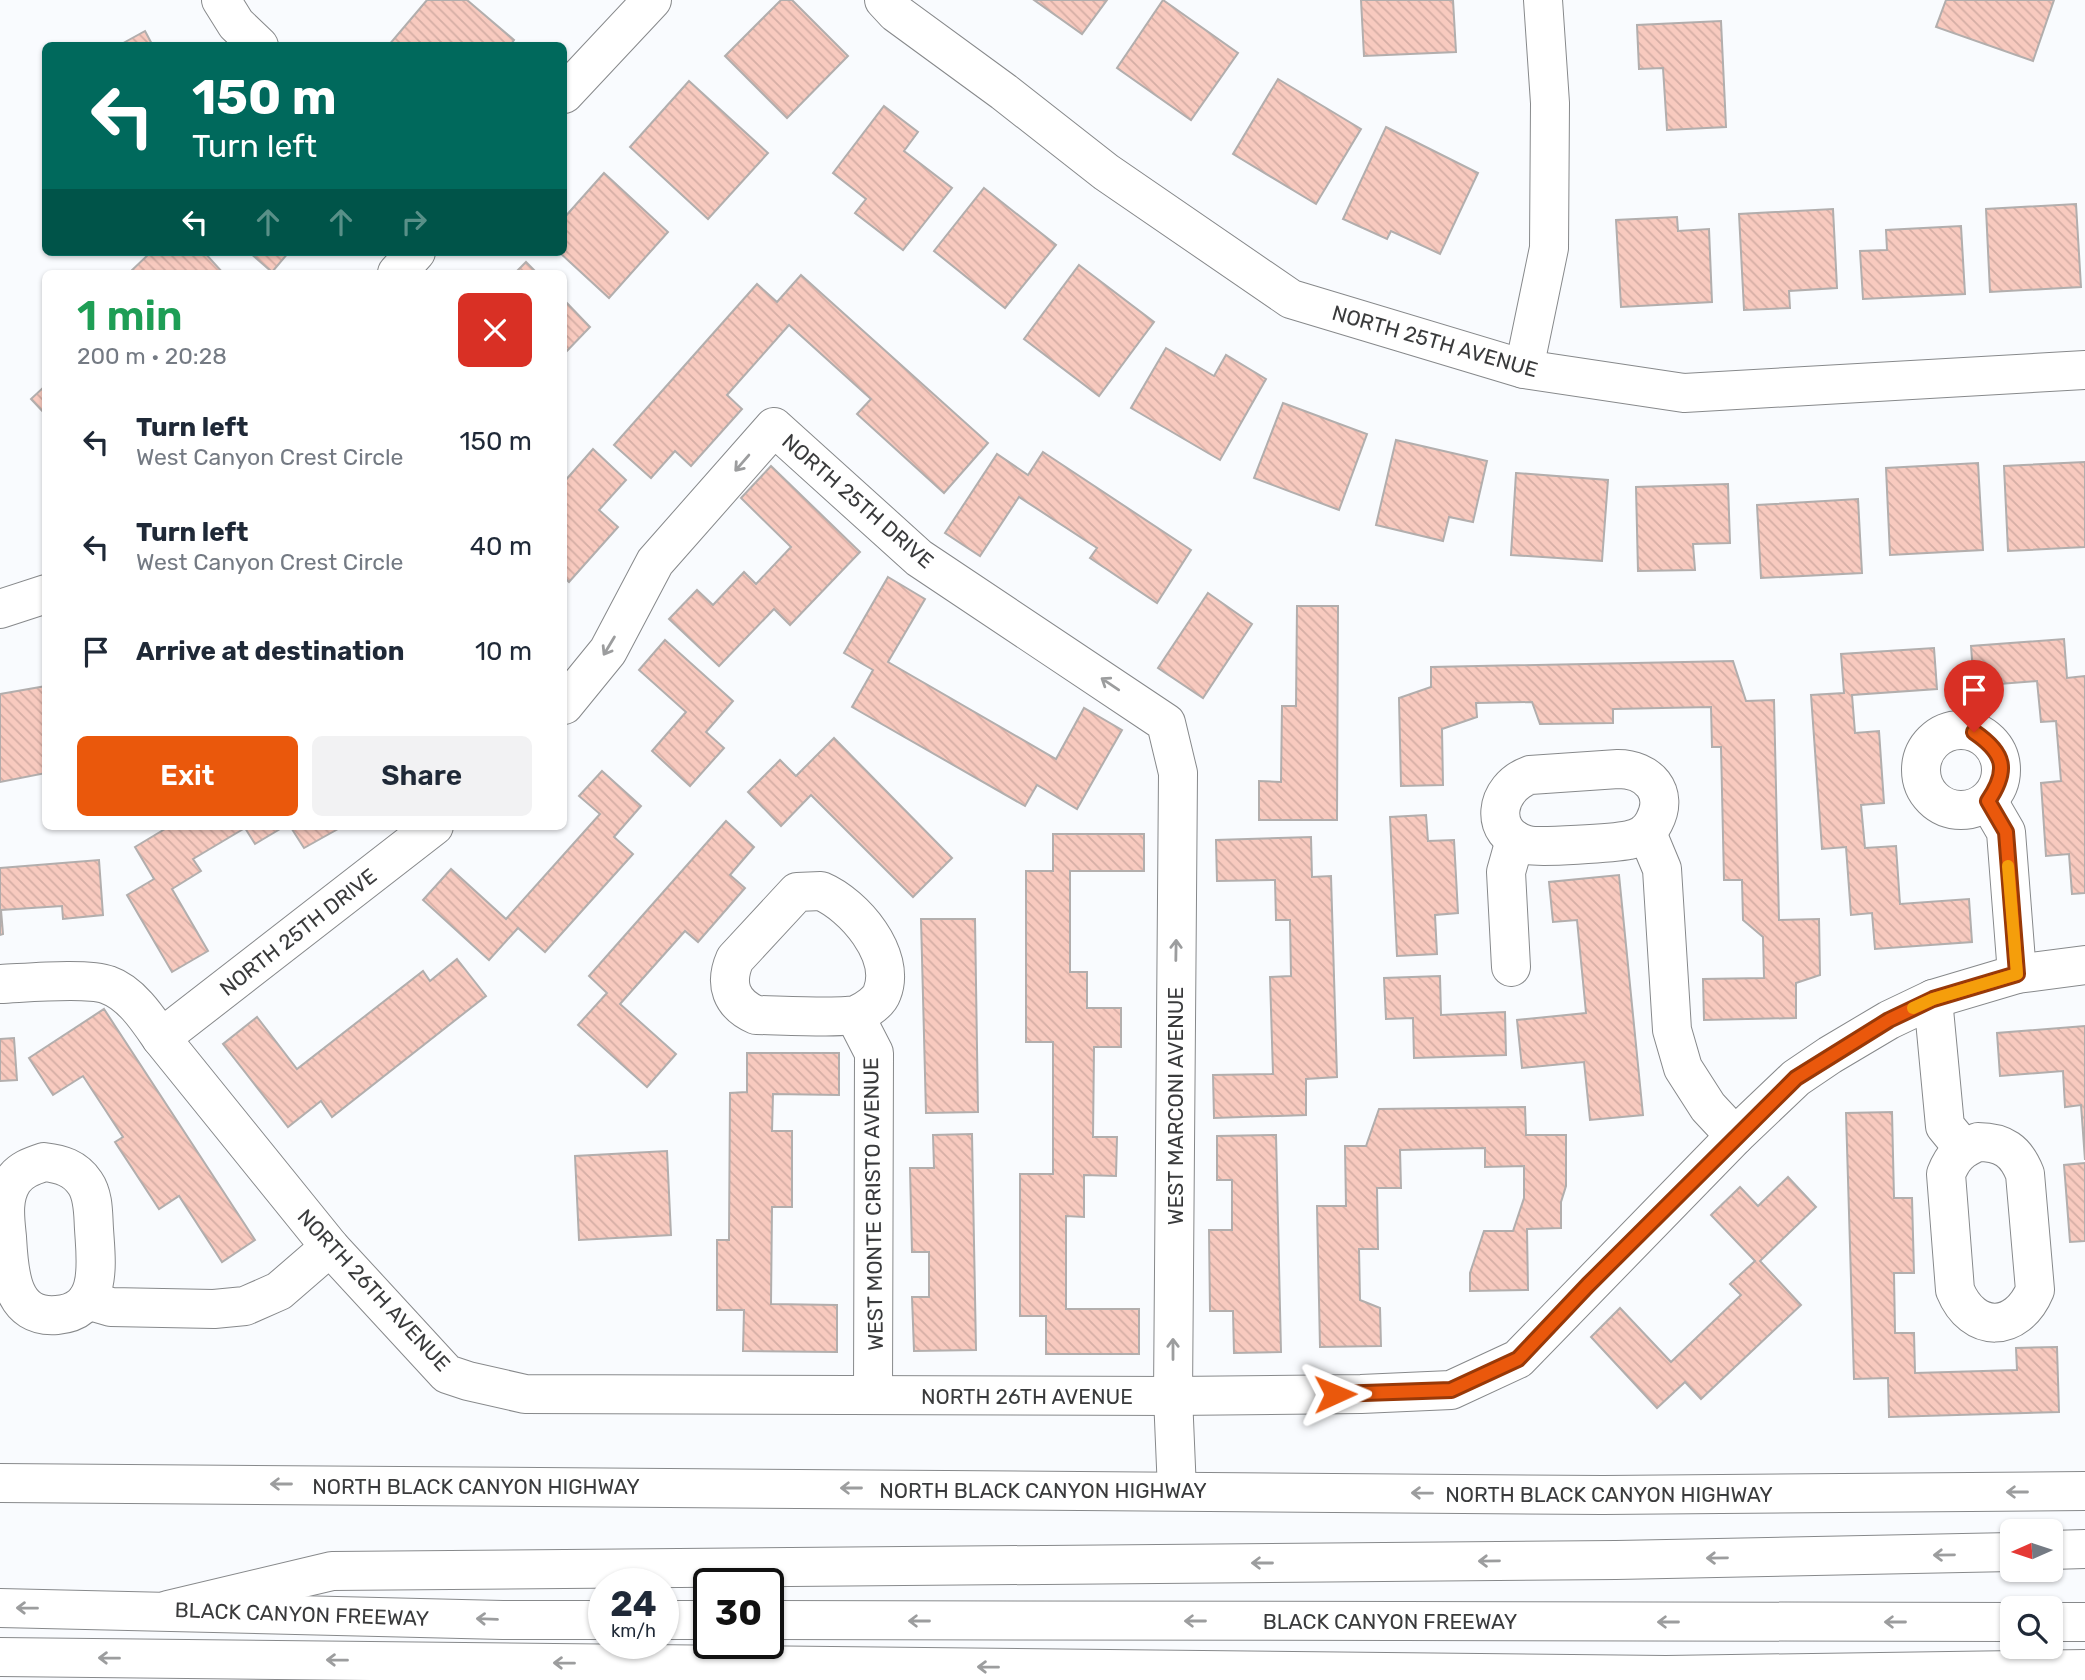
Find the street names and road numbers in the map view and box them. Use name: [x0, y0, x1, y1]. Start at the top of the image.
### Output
street label: NORTH 25TH AVENUE: [1329, 300, 1541, 382]
street label: NORTH 25TH DRIVE: [777, 429, 939, 573]
street label: NORTH 25TH DRIVE: [215, 863, 381, 1001]
street label: WEST MARCONI AVENUE: [1163, 987, 1188, 1225]
street label: WEST MONTE CRISTO AVENUE: [858, 1057, 888, 1351]
street label: NORTH 26TH AVENUE: [293, 1204, 455, 1376]
street label: NORTH 26TH AVENUE: [921, 1384, 1133, 1409]
street label: NORTH BLACK CANYON HIGHWAY: [312, 1474, 640, 1499]
street label: NORTH BLACK CANYON HIGHWAY: [879, 1478, 1207, 1503]
street label: NORTH BLACK CANYON HIGHWAY: [1445, 1482, 1773, 1507]
street label: BLACK CANYON FREEWAY: [174, 1597, 430, 1631]
street label: BLACK CANYON FREEWAY: [1263, 1609, 1517, 1634]

